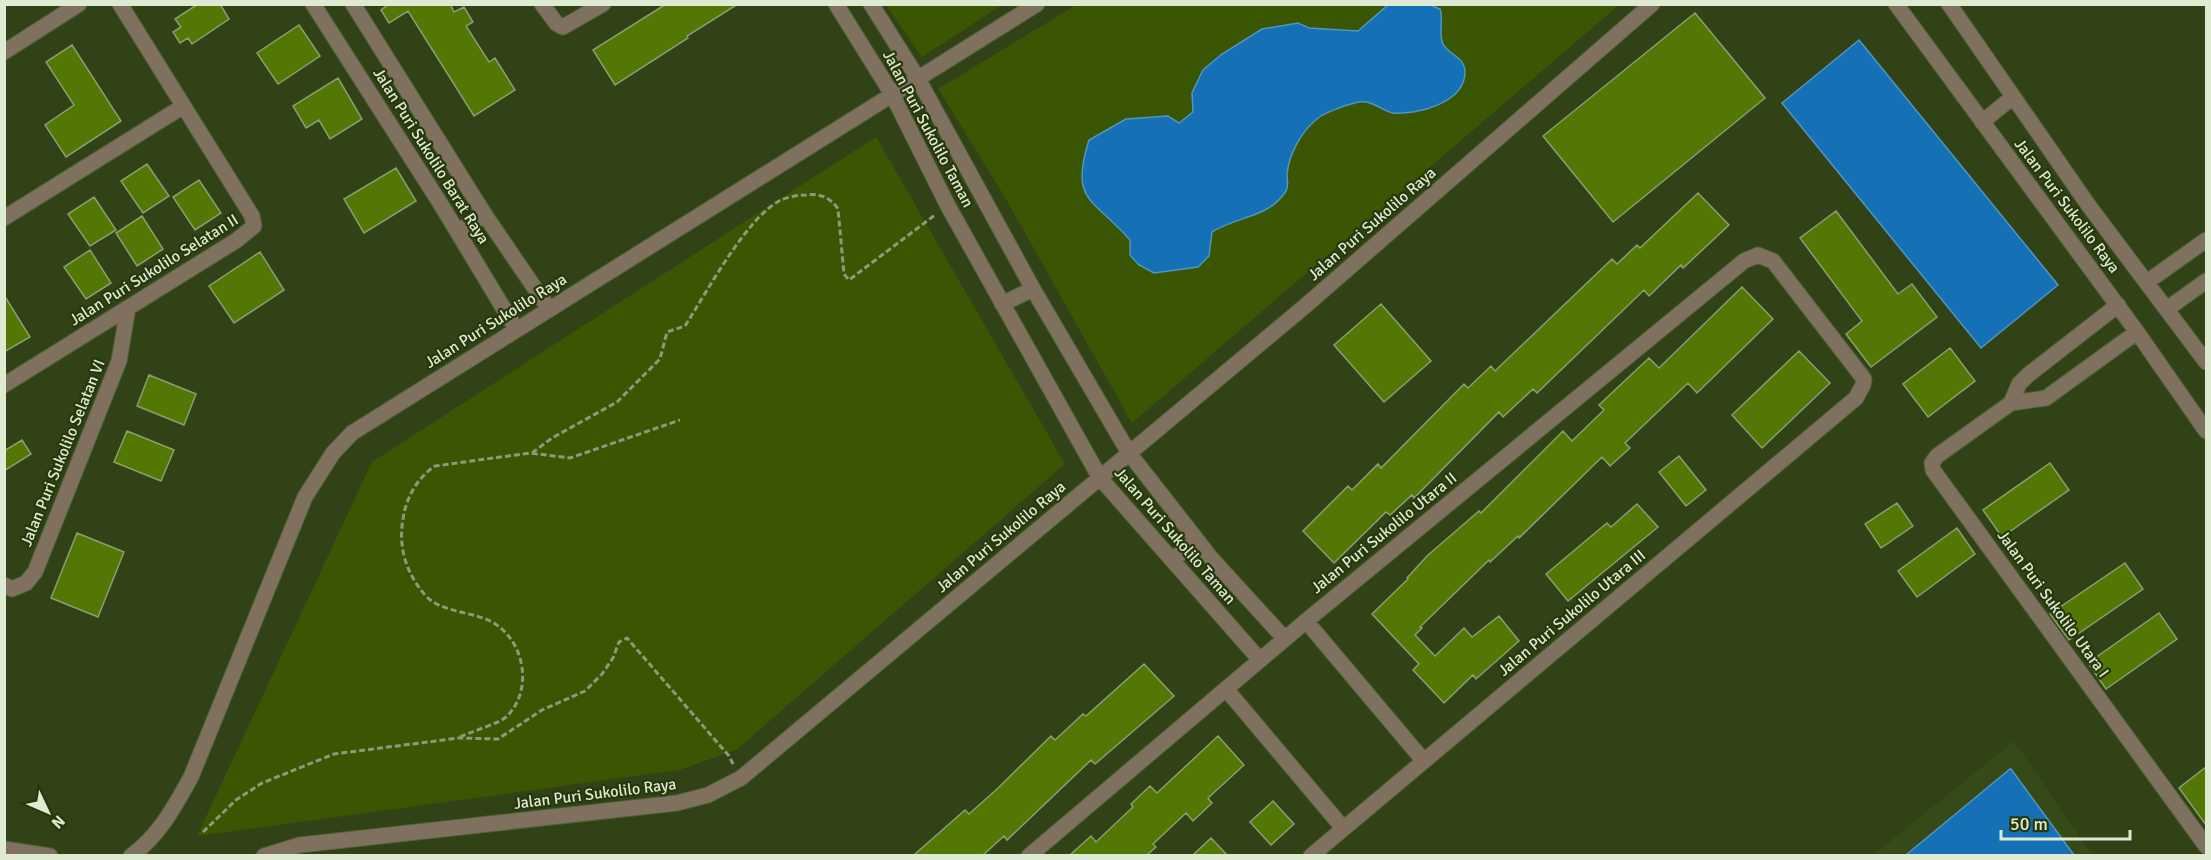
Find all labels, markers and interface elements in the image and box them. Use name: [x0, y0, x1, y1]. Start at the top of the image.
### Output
street label: Jalan Puri Sukolilo Taman: [878, 47, 978, 211]
street label: Jalan Puri Sukolilo Barat Raya: [368, 64, 494, 248]
street label: Jalan Puri Sukolilo Raya: [2010, 135, 2124, 277]
street label: Jalan Puri Sukolilo Raya: [1304, 163, 1440, 285]
street label: Jalan Puri Sukolilo Selatan II: [66, 210, 242, 330]
street label: Jalan Puri Sukolilo Raya: [421, 269, 571, 373]
street label: Jalan Puri Sukolilo Selatan VI: [16, 357, 110, 549]
street label: Jalan Puri Sukolilo Taman: [1110, 463, 1240, 609]
street label: Jalan Puri Sukolilo Utara II: [1307, 468, 1461, 598]
street label: Jalan Puri Sukolilo Raya: [932, 477, 1070, 597]
street label: Jalan Puri Sukolilo Utara I: [1993, 526, 2113, 682]
street label: Jalan Puri Sukolilo Utara III: [1494, 545, 1650, 681]
street label: Jalan Puri Sukolilo Raya: [513, 774, 677, 814]
north arrow: [18, 782, 78, 842]
scale bar: [2001, 803, 2130, 841]
text: N: [47, 811, 69, 833]
text: 50 m: [2010, 813, 2048, 835]

